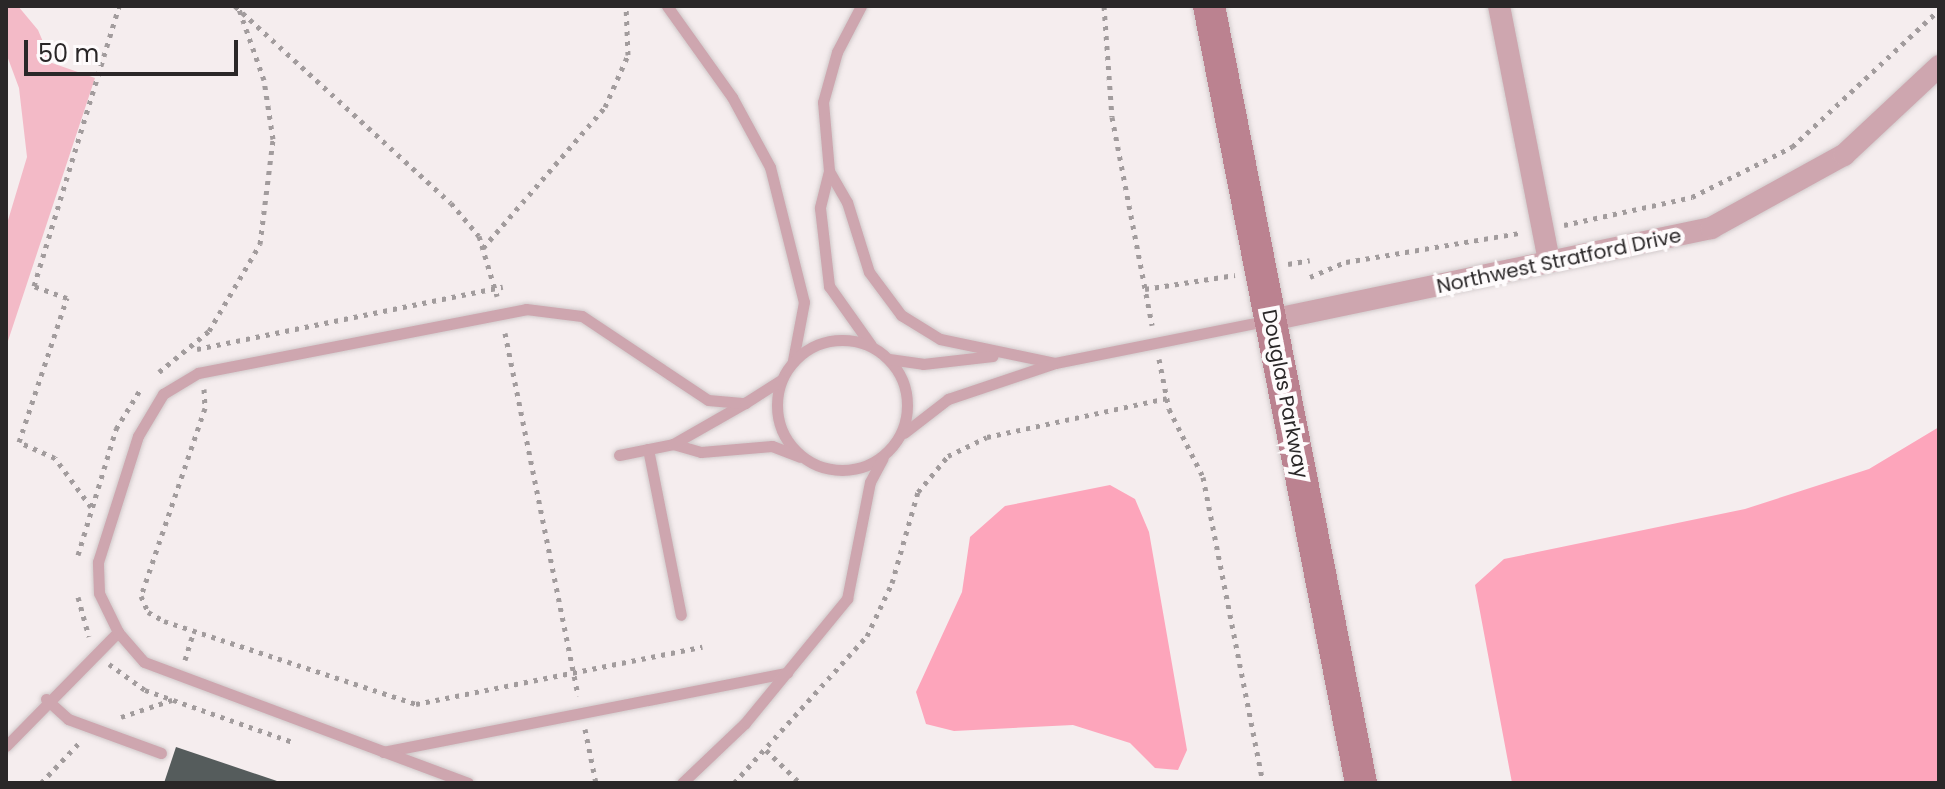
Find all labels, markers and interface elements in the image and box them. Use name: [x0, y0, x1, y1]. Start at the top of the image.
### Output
scale bar: [28, 24, 242, 74]
text: 50 m: [38, 37, 99, 70]
street label: Northwest Stratford Drive: [1435, 223, 1683, 299]
street label: Douglas Parkway: [1257, 308, 1313, 480]

